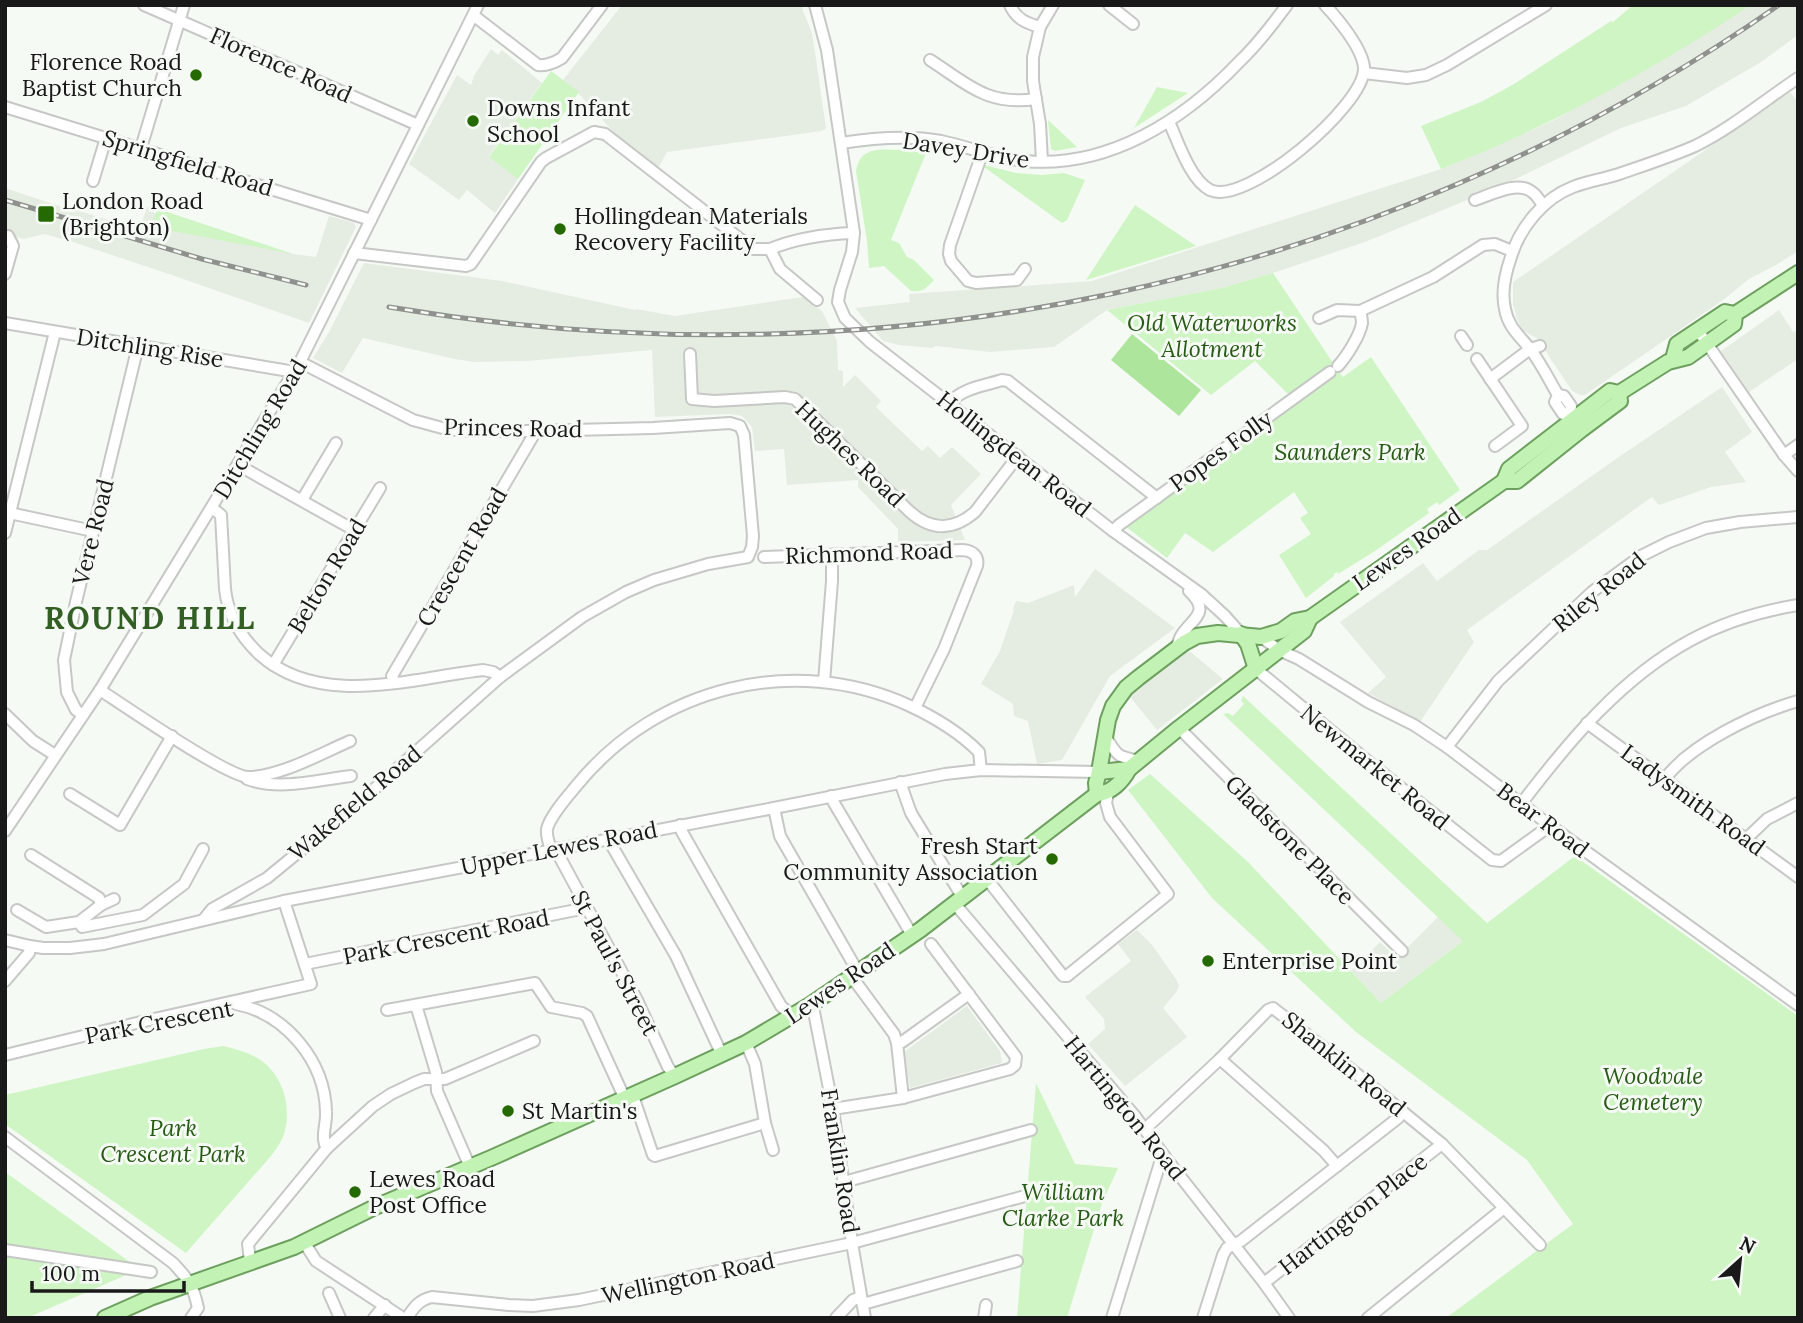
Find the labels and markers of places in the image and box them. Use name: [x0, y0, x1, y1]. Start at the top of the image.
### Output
place label: Florence Road Baptist Church: [22, 47, 182, 102]
marker: Florence Road Baptist Church: [188, 67, 204, 83]
place label: Downs Infant School: [487, 93, 630, 148]
marker: Downs Infant School: [465, 113, 481, 129]
place label: London Road (Brighton): [62, 186, 204, 242]
place label: Hollingdean Materials Recovery Facility: [574, 201, 808, 256]
marker: London Road (Brighton): [36, 204, 56, 224]
marker: Hollingdean Materials Recovery Facility: [552, 221, 568, 237]
place label: Fresh Start Community Association: [783, 831, 1038, 886]
marker: Fresh Start Community Association: [1044, 851, 1060, 867]
place label: Enterprise Point: [1222, 946, 1397, 975]
marker: Enterprise Point: [1200, 953, 1216, 969]
place label: St Martin's: [522, 1096, 637, 1125]
marker: St Martin's: [500, 1103, 516, 1119]
place label: Lewes Road Post Office: [369, 1164, 496, 1219]
marker: Lewes Road Post Office: [347, 1184, 363, 1200]

